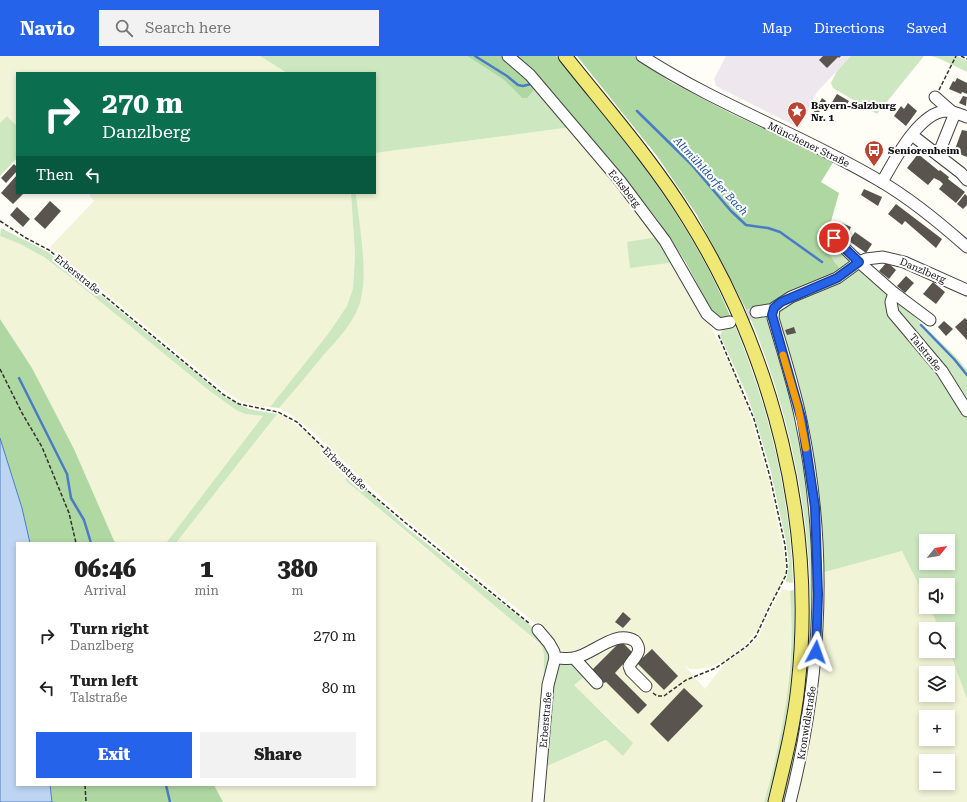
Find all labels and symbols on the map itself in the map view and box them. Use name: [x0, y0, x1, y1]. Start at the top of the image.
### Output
place icon: Bayern-Salzburg Nr. 1: [786, 100, 808, 128]
place label: Bayern-Salzburg Nr. 1: [811, 100, 897, 123]
street label: Münchener Straße: [766, 120, 852, 169]
water label: Altmühldorfer Bach: [670, 134, 750, 218]
bus stop icon: Seniorenheim: [863, 139, 885, 167]
place label: Seniorenheim: [888, 145, 960, 156]
street label: Ecksberg: [606, 168, 643, 209]
pin: [817, 221, 851, 255]
street label: Erberstraße: [52, 252, 103, 297]
street label: Danzlberg: [898, 256, 948, 285]
street label: Talstraße: [907, 332, 944, 373]
street label: Erberstraße: [321, 445, 369, 492]
north arrow: [919, 534, 955, 570]
position arrow: [795, 631, 837, 673]
street label: Kronwidlstraße: [795, 685, 818, 761]
street label: Erberstraße: [538, 691, 553, 749]

